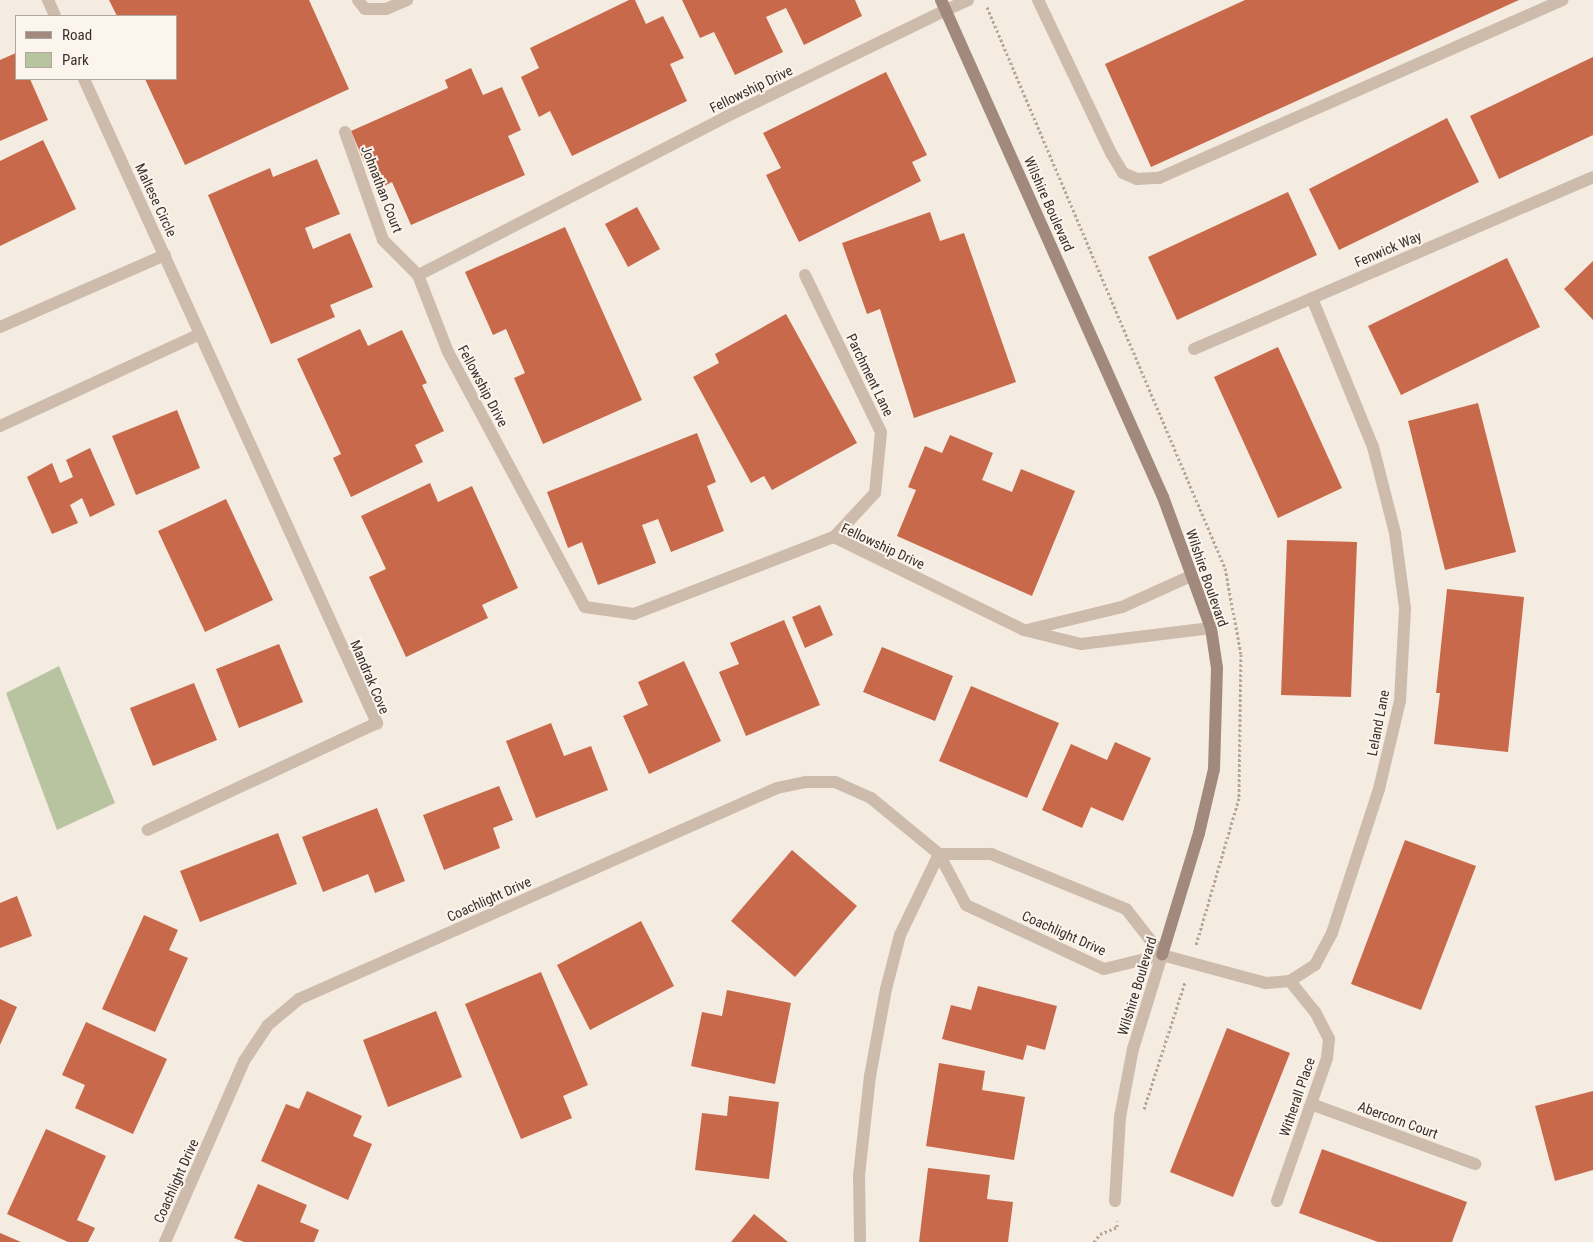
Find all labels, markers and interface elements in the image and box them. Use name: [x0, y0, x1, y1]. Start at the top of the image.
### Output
legend: [15, 15, 178, 80]
text: Road: [62, 26, 92, 44]
text: Park: [62, 51, 89, 69]
street label: Fellowship Drive: [707, 62, 795, 116]
street label: Johnathan Court: [358, 143, 406, 235]
street label: Wilshire Boulevard: [1021, 154, 1077, 254]
street label: Maltese Circle: [132, 161, 180, 239]
street label: Fenwick Way: [1352, 227, 1424, 271]
street label: Parchment Lane: [843, 331, 897, 419]
street label: Fellowship Drive: [454, 342, 512, 430]
street label: Fellowship Drive: [839, 519, 927, 573]
street label: Wilshire Boulevard: [1182, 527, 1232, 629]
street label: Mandrak Cove: [347, 638, 393, 716]
street label: Leland Lane: [1363, 689, 1393, 757]
street label: Coachlight Drive: [444, 873, 534, 925]
street label: Coachlight Drive: [1019, 907, 1109, 959]
street label: Wilshire Boulevard: [1114, 935, 1160, 1037]
street label: Witherall Place: [1276, 1055, 1318, 1139]
street label: Abercorn Court: [1356, 1098, 1440, 1142]
street label: Coachlight Drive: [150, 1136, 202, 1226]

